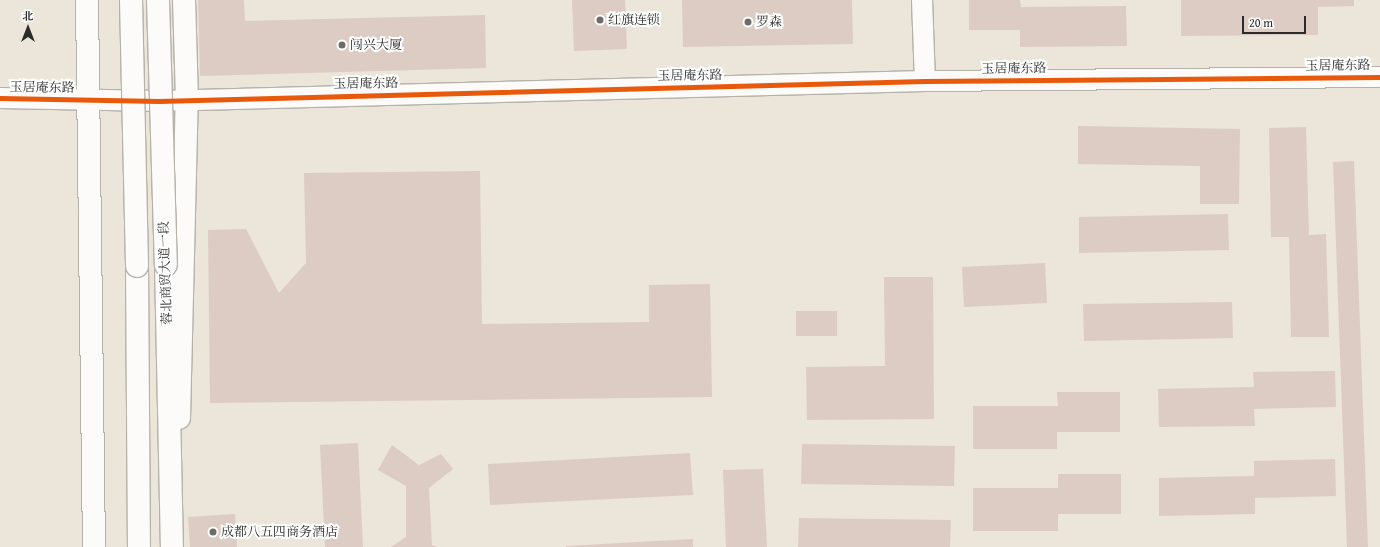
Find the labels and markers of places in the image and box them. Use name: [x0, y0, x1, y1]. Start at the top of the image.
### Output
place label: 红旗连锁: [608, 12, 660, 28]
place label: 罗森: [756, 14, 782, 30]
marker: 红旗连锁: [595, 15, 605, 25]
marker: 罗森: [743, 17, 753, 27]
place label: 闯兴大厦: [350, 37, 402, 53]
marker: 闯兴大厦: [337, 40, 347, 50]
place label: 成都八五四商务酒店: [221, 524, 338, 540]
marker: 成都八五四商务酒店: [208, 527, 218, 537]

